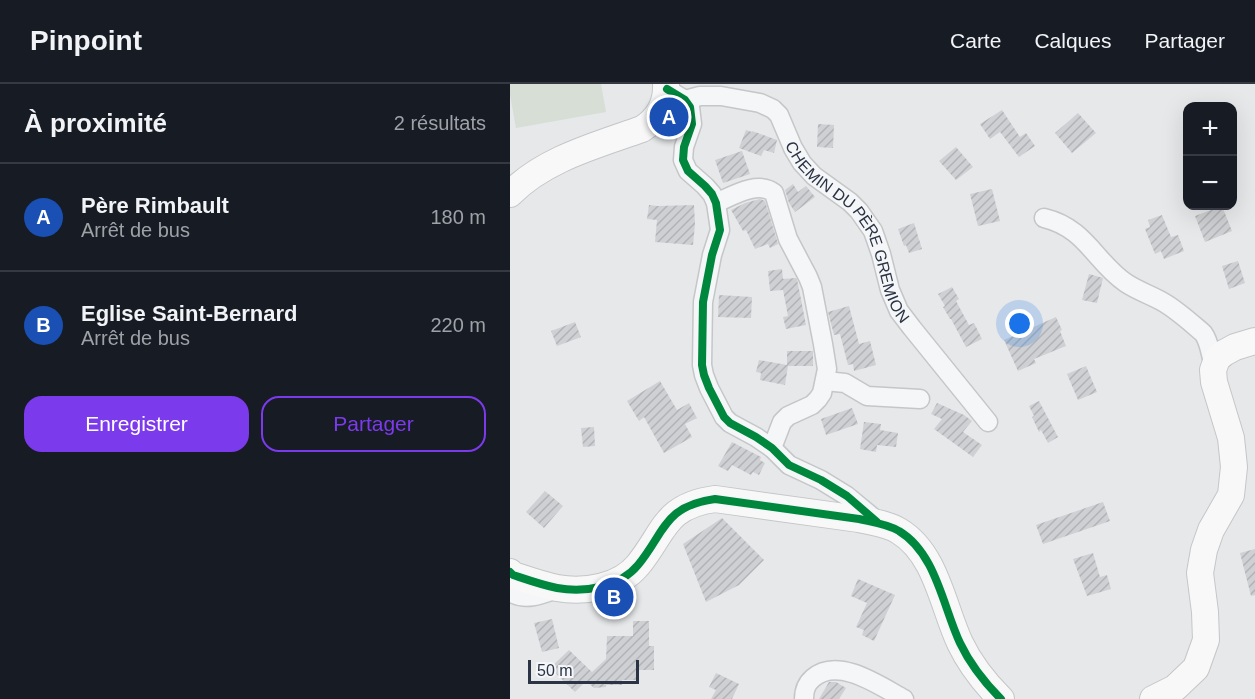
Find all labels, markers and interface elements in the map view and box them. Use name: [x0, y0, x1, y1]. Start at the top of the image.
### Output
text: Pinpoint: [30, 25, 142, 56]
text: Carte: [950, 29, 1001, 52]
text: Calques: [1034, 29, 1111, 52]
text: Partager: [1144, 29, 1225, 52]
pin: A: [650, 94, 688, 140]
map controls: [1183, 102, 1237, 210]
button: +: [1183, 102, 1237, 156]
text: À proximité: [24, 108, 167, 138]
text: 2 résultats: [394, 112, 486, 134]
street label: CHEMIN DU PÈRE GREMION: [783, 139, 913, 326]
button: −: [1183, 156, 1237, 210]
text: Père Rimbault: [81, 193, 229, 218]
text: A: [36, 206, 51, 228]
text: 180 m: [430, 206, 486, 228]
text: Arrêt de bus: [81, 219, 190, 241]
text: Eglise Saint-Bernard: [81, 301, 297, 326]
your location: [1005, 309, 1034, 338]
text: B: [36, 314, 51, 336]
text: 220 m: [430, 314, 486, 336]
text: Arrêt de bus: [81, 327, 190, 349]
button: Enregistrer: [24, 396, 249, 452]
button: Partager: [261, 396, 486, 452]
pin: B: [594, 574, 634, 620]
scale bar: [528, 657, 639, 684]
text: 50 m: [537, 662, 573, 679]

